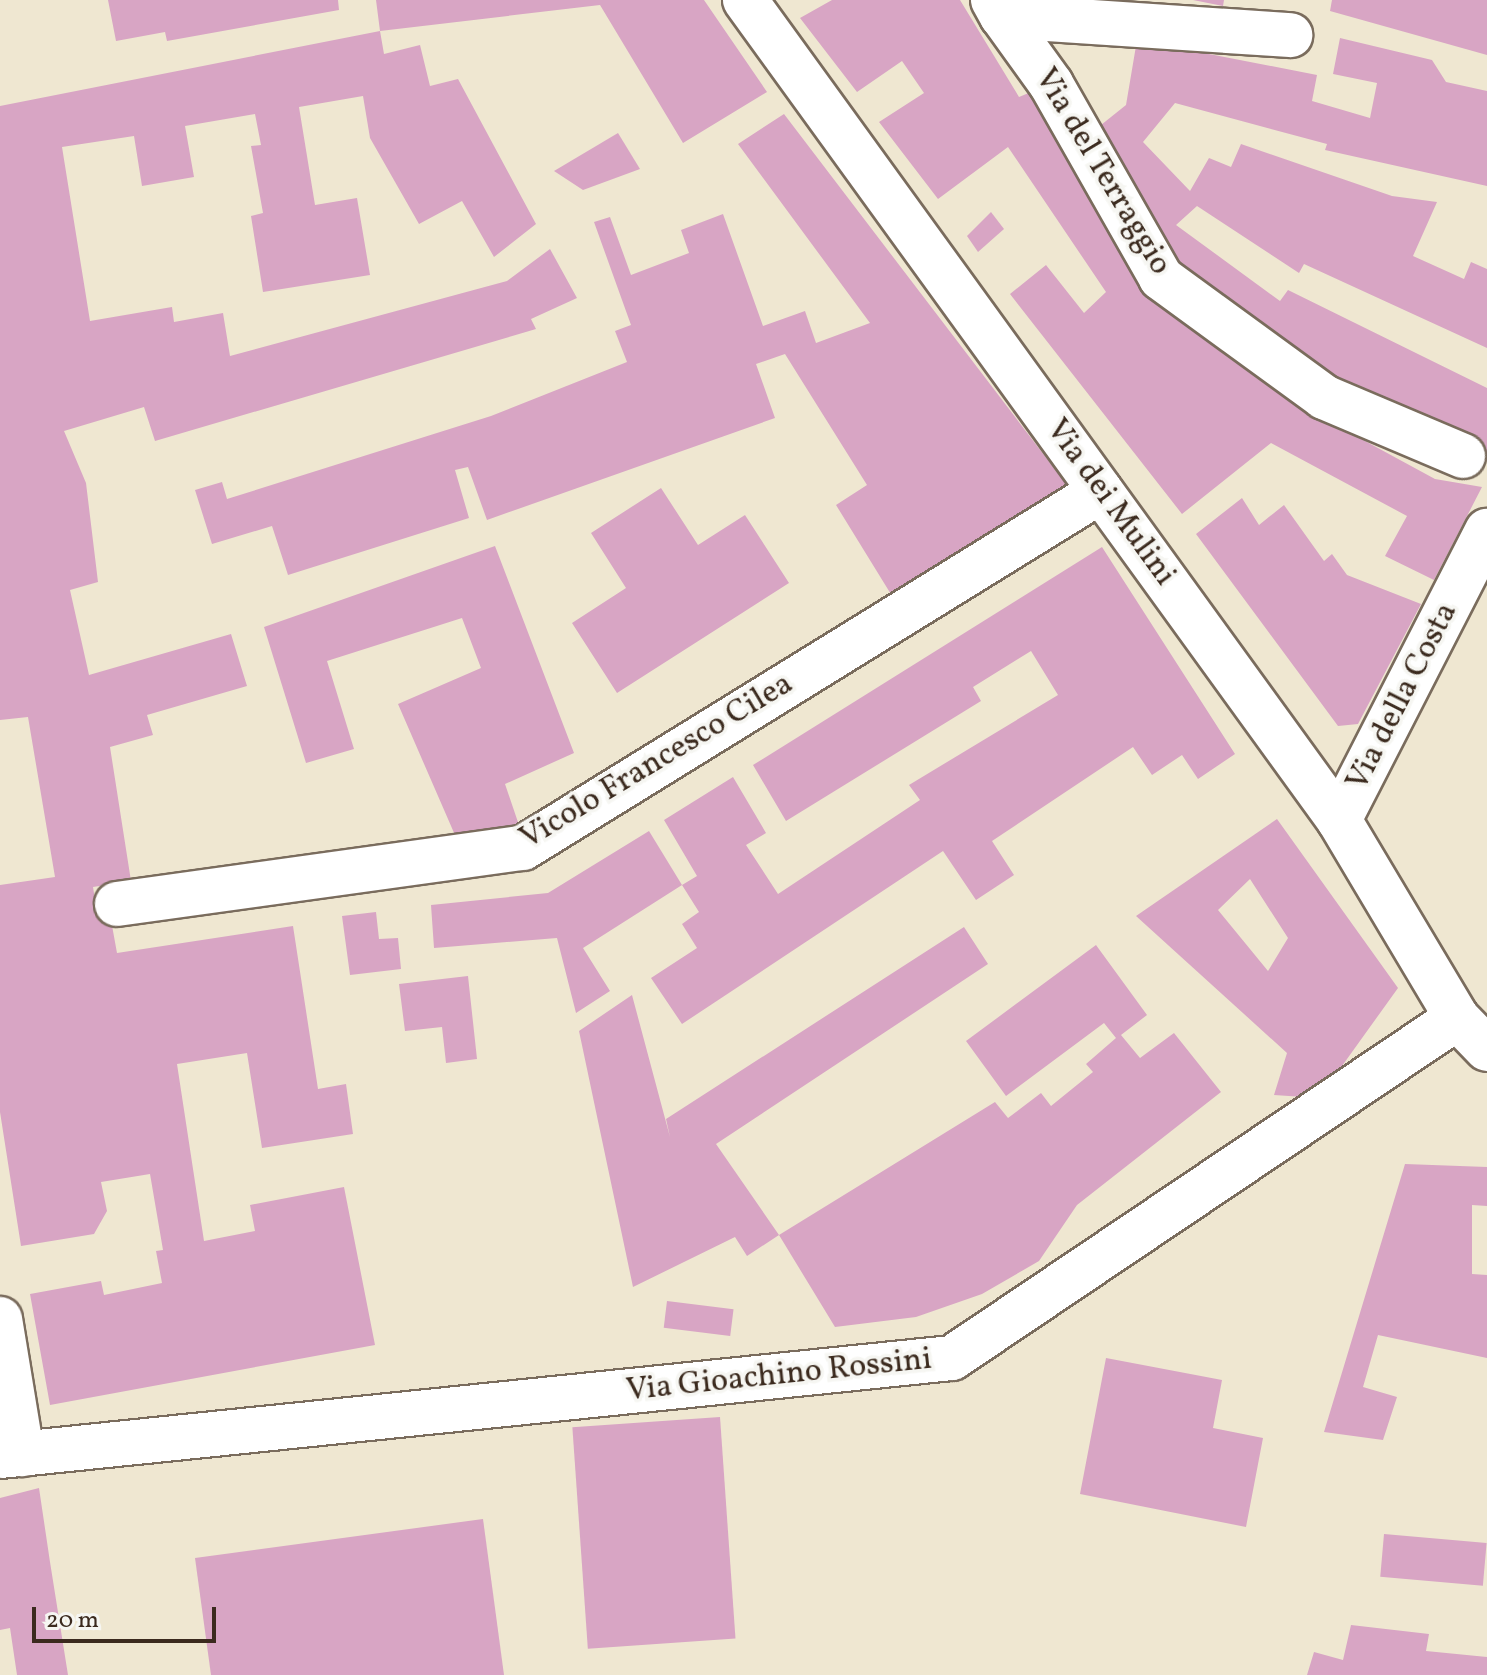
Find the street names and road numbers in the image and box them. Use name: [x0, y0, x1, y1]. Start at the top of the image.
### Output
street label: Via del Terraggio: [1025, 61, 1179, 283]
street label: Via dei Mulini: [1037, 412, 1183, 594]
street label: Via della Costa: [1339, 597, 1467, 797]
street label: Vicolo Francesco Cilea: [514, 665, 800, 859]
street label: Via Gioachino Rossini: [624, 1341, 934, 1411]

